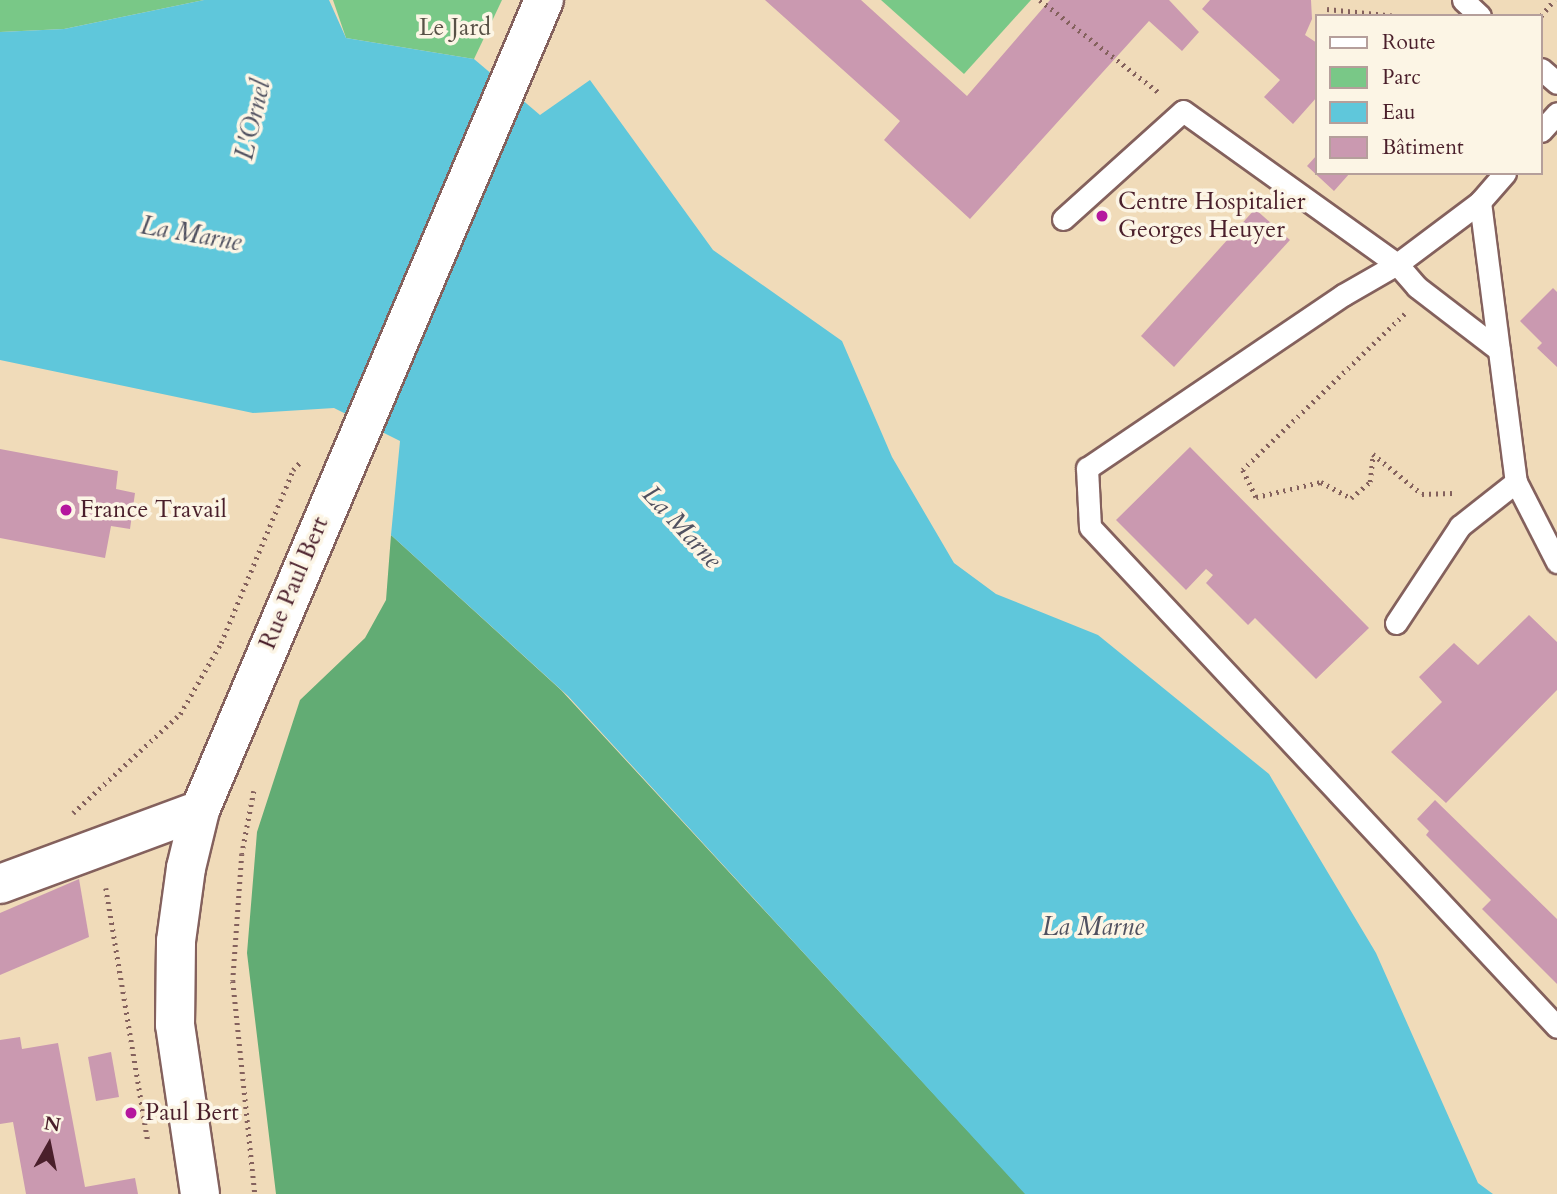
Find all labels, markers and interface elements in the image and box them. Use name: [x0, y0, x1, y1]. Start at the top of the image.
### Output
park label: Le Jard: [419, 14, 491, 42]
legend: [1316, 14, 1543, 175]
text: Route: [1382, 28, 1436, 57]
text: Parc: [1382, 63, 1421, 92]
water label: L'Ornel: [229, 77, 277, 163]
text: Eau: [1382, 98, 1416, 127]
text: Bâtiment: [1382, 133, 1464, 162]
place label: Centre Hospitalier Georges Heuyer: [1118, 188, 1306, 244]
marker: Centre Hospitalier Georges Heuyer: [1092, 206, 1112, 226]
water label: La Marne: [138, 210, 244, 258]
water label: La Marne: [636, 479, 728, 575]
place label: France Travail: [80, 496, 227, 524]
marker: France Travail: [58, 502, 74, 518]
street label: Rue Paul Bert: [253, 512, 335, 654]
water label: La Marne: [1042, 911, 1144, 943]
place label: Paul Bert: [145, 1099, 239, 1127]
marker: Paul Bert: [123, 1105, 139, 1121]
north arrow: [14, 1110, 84, 1180]
text: N: [42, 1110, 62, 1138]

